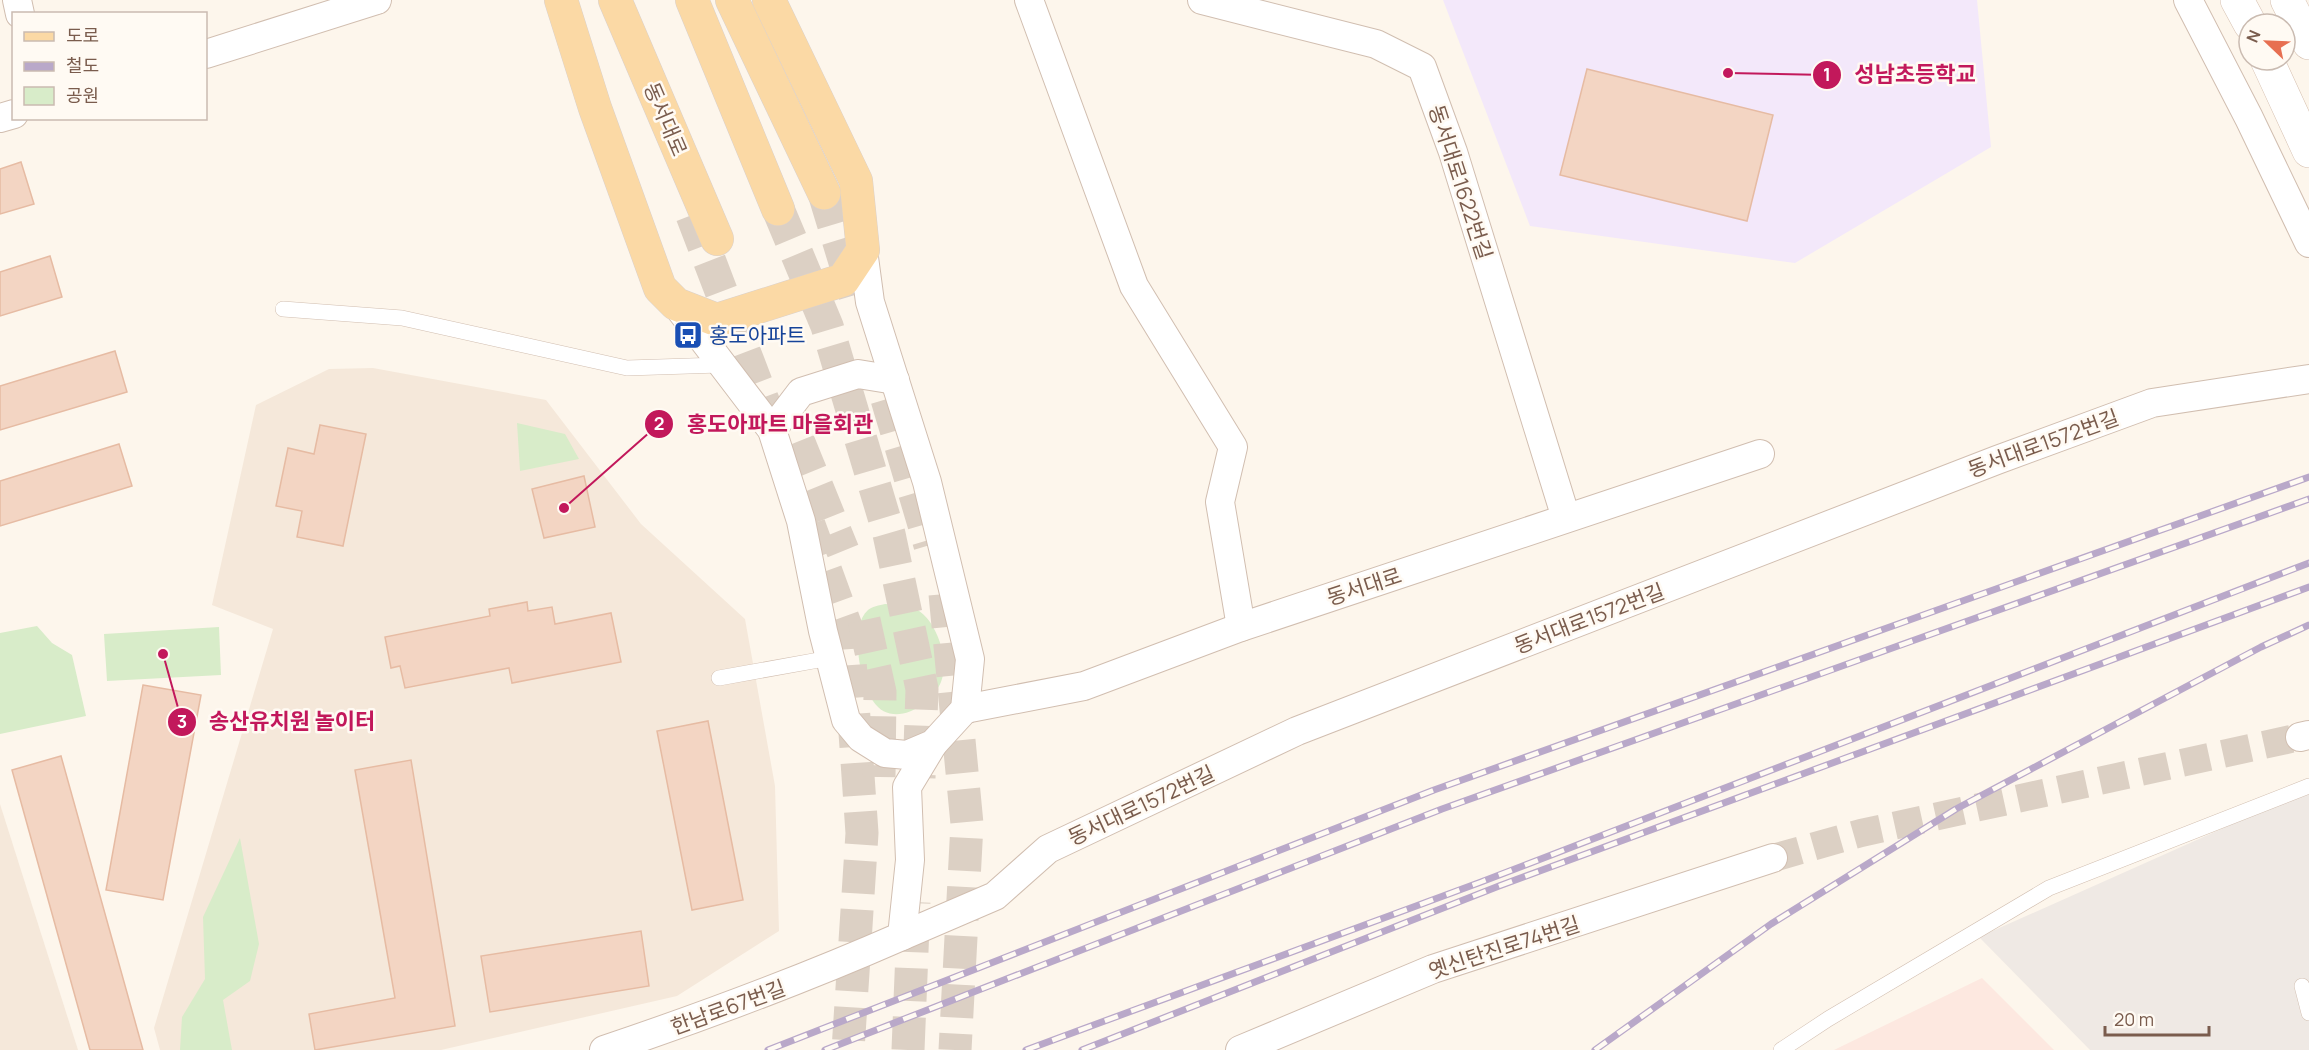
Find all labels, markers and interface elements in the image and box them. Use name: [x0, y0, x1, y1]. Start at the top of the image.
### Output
legend: [12, 12, 207, 120]
north arrow: [2237, 12, 2297, 72]
text: 도로: [66, 23, 99, 47]
text: N: [2241, 27, 2266, 46]
text: 철도: [66, 53, 99, 77]
callout: 성남초등학교: [1812, 55, 1987, 95]
text: 성남초등학교: [1854, 59, 1976, 89]
text: 1: [1823, 62, 1831, 86]
street label: 동서대로: [638, 78, 694, 160]
text: 공원: [66, 83, 99, 107]
street label: 동서대로1622번길: [1423, 101, 1499, 263]
bus stop icon: 홍도아파트: [672, 319, 704, 351]
place label: 홍도아파트: [709, 321, 806, 349]
street label: 동서대로1572번길: [1964, 403, 2122, 483]
callout: 홍도아파트 마을회관: [644, 404, 885, 444]
text: 홍도아파트 마을회관: [687, 409, 873, 439]
text: 2: [654, 411, 664, 435]
street label: 동서대로: [1323, 561, 1405, 611]
street label: 동서대로1572번길: [1510, 576, 1668, 660]
callout: 송산유치원 놀이터: [167, 702, 387, 742]
text: 송산유치원 놀이터: [209, 706, 375, 736]
text: 3: [177, 709, 187, 733]
street label: 동서대로1572번길: [1063, 759, 1219, 851]
street label: 옛신탄진로74번길: [1425, 909, 1583, 985]
street label: 한남로67번길: [667, 973, 789, 1041]
scale bar: [2105, 999, 2208, 1037]
text: 20 m: [2114, 1007, 2154, 1031]

